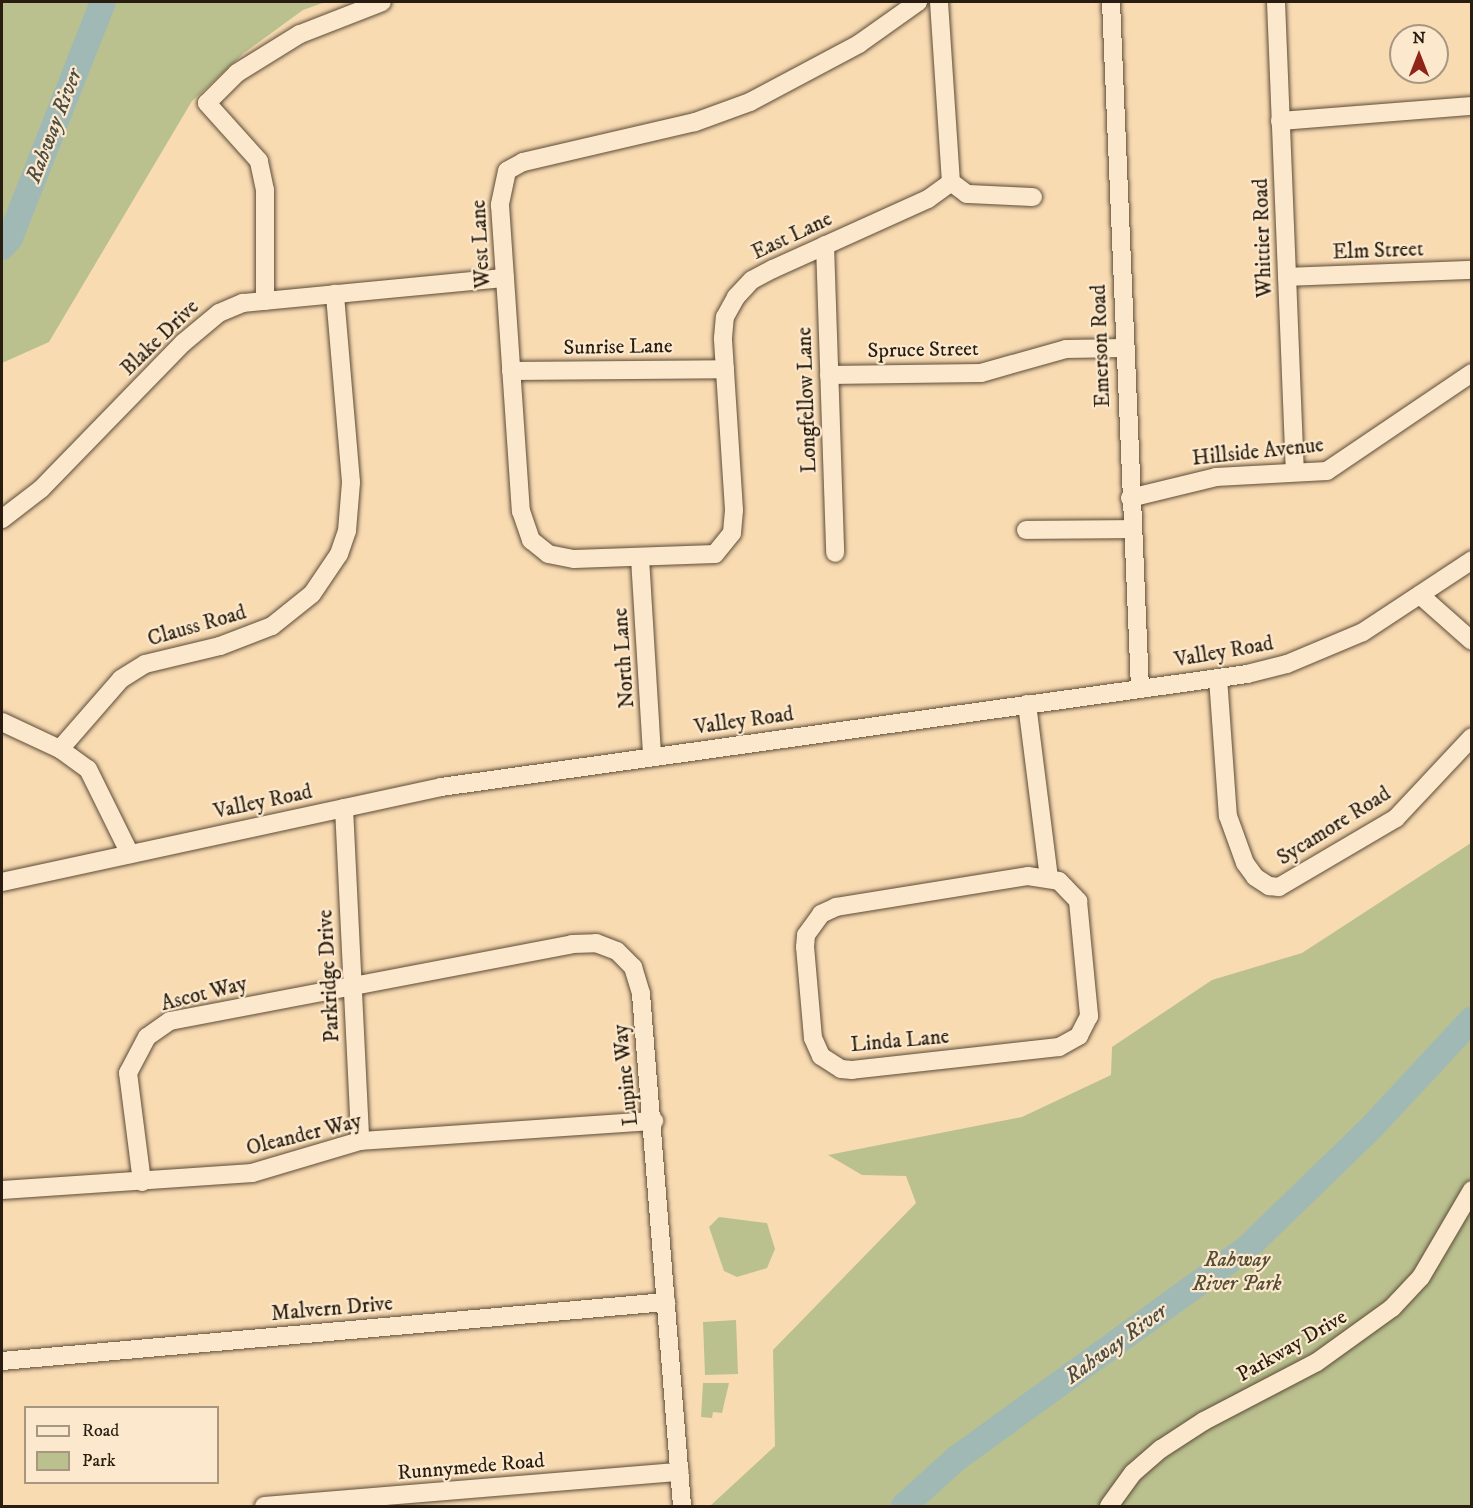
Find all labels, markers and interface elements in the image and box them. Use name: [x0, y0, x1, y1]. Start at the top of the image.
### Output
north arrow: [1389, 24, 1449, 84]
text: N: [1412, 28, 1426, 48]
water label: Rahway River: [20, 65, 88, 187]
street label: Whittier Road: [1248, 178, 1278, 298]
street label: West Lane: [466, 199, 496, 289]
street label: East Lane: [748, 206, 836, 266]
street label: Elm Street: [1332, 237, 1424, 265]
street label: Emerson Road: [1086, 284, 1116, 408]
street label: Blake Drive: [116, 295, 204, 381]
street label: Longfellow Lane: [792, 327, 822, 473]
street label: Sunrise Lane: [563, 333, 673, 361]
street label: Spruce Street: [867, 336, 979, 364]
street label: Hillside Avenue: [1191, 433, 1325, 471]
street label: Clauss Road: [145, 600, 249, 652]
street label: North Lane: [608, 607, 640, 709]
street label: Valley Road: [1173, 631, 1275, 673]
street label: Valley Road: [693, 702, 795, 740]
street label: Valley Road: [211, 779, 315, 825]
street label: Sycamore Road: [1273, 781, 1395, 871]
street label: Parkridge Drive: [313, 909, 345, 1043]
street label: Ascot Way: [158, 971, 250, 1017]
street label: Lupine Way: [608, 1023, 644, 1127]
street label: Linda Lane: [850, 1024, 950, 1058]
street label: Oleander Way: [244, 1109, 364, 1161]
park label: Rahway River Park: [1193, 1247, 1281, 1297]
street label: Malvern Drive: [270, 1291, 394, 1327]
water label: Rahway River: [1060, 1298, 1172, 1390]
street label: Parkway Drive: [1233, 1304, 1351, 1388]
legend: [24, 1406, 219, 1484]
text: Road: [82, 1420, 119, 1442]
street label: Runnymede Road: [396, 1448, 546, 1486]
text: Park: [82, 1450, 116, 1472]

